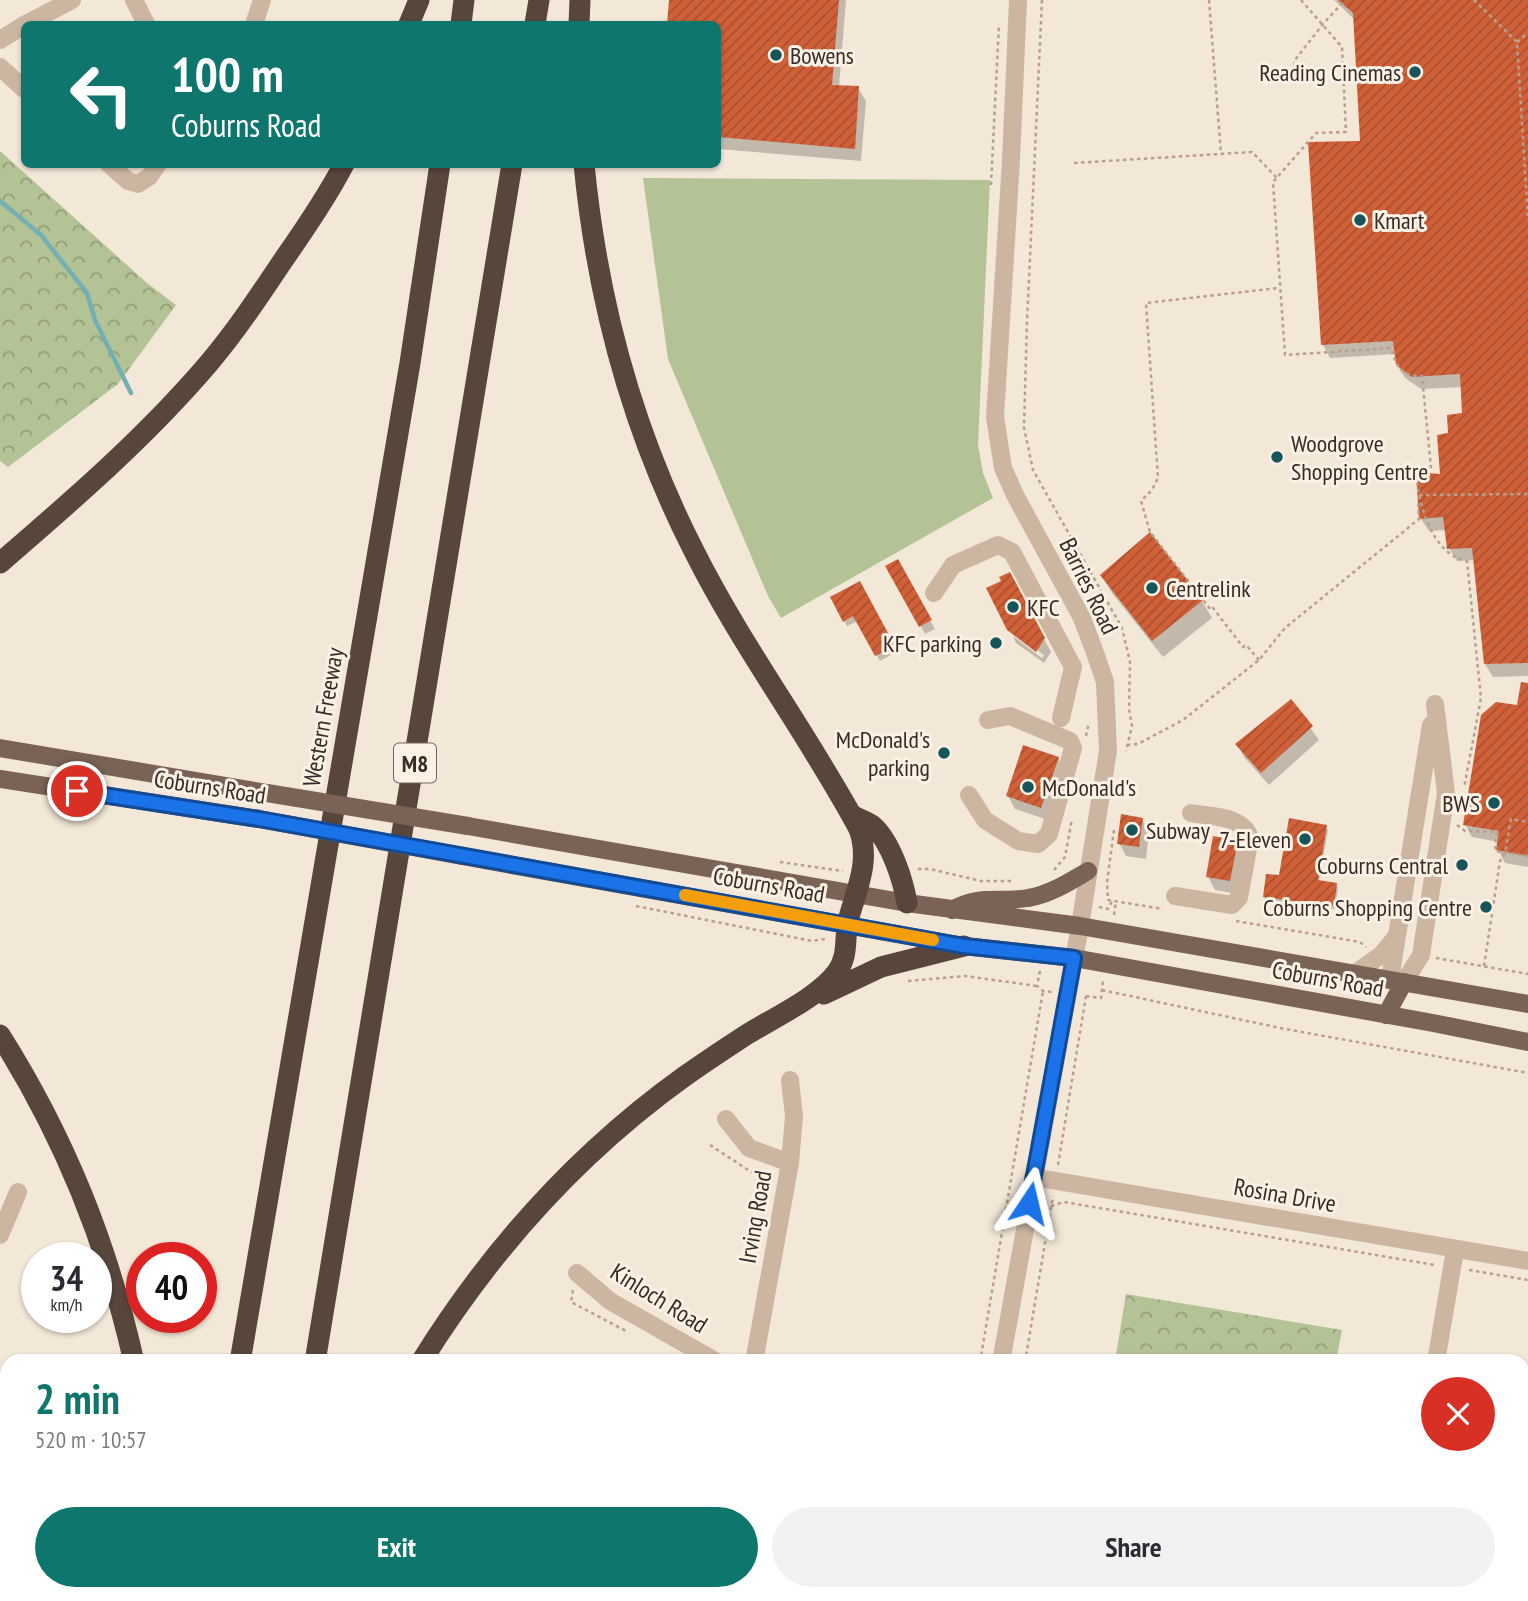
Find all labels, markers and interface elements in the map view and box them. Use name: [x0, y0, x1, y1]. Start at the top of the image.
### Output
place label: Bowens: [790, 40, 854, 71]
text: 100 m: [171, 42, 284, 106]
marker: Bowens: [768, 47, 784, 63]
icon: left: [56, 49, 147, 140]
place label: Reading Cinemas: [1259, 57, 1401, 88]
marker: Reading Cinemas: [1407, 64, 1423, 80]
text: Coburns Road: [171, 104, 321, 146]
place label: Kmart: [1374, 205, 1425, 236]
marker: Kmart: [1352, 212, 1368, 228]
place label: Woodgrove Shopping Centre: [1291, 428, 1428, 487]
marker: Woodgrove Shopping Centre: [1269, 449, 1285, 465]
street label: Barries Road: [1052, 533, 1126, 639]
place label: Centrelink: [1166, 573, 1251, 604]
marker: Centrelink: [1144, 580, 1160, 596]
place label: KFC: [1027, 592, 1060, 623]
marker: KFC: [1005, 599, 1021, 615]
place label: KFC parking: [883, 628, 982, 659]
marker: KFC parking: [988, 635, 1004, 651]
street label: Western Freeway: [296, 645, 350, 789]
place label: McDonald's parking: [836, 724, 930, 783]
road number: M8: [394, 744, 436, 782]
marker: McDonald's parking: [936, 745, 952, 761]
pin: [47, 761, 107, 821]
street label: Coburns Road: [152, 763, 268, 811]
icon: arrive: [58, 772, 96, 810]
place label: McDonald's: [1042, 772, 1136, 803]
marker: McDonald's: [1020, 779, 1036, 795]
place label: BWS: [1442, 788, 1480, 819]
marker: BWS: [1486, 795, 1502, 811]
place label: Subway: [1146, 815, 1210, 846]
marker: Subway: [1124, 822, 1140, 838]
place label: 7-Eleven: [1219, 824, 1291, 855]
marker: 7-Eleven: [1297, 831, 1313, 847]
place label: Coburns Central: [1317, 850, 1448, 881]
marker: Coburns Central: [1454, 857, 1470, 873]
street label: Coburns Road: [711, 860, 827, 910]
place label: Coburns Shopping Centre: [1263, 892, 1472, 923]
marker: Coburns Shopping Centre: [1478, 899, 1494, 915]
street label: Coburns Road: [1270, 954, 1386, 1004]
position arrow: [992, 1166, 1066, 1240]
street label: Irving Road: [732, 1168, 778, 1266]
street label: Rosina Drive: [1232, 1171, 1338, 1219]
speed limit sign: 40: [126, 1242, 217, 1333]
text: 34: [50, 1255, 83, 1301]
street label: Kinloch Road: [605, 1256, 713, 1340]
text: km/h: [51, 1293, 82, 1316]
text: 2 min: [35, 1371, 120, 1426]
button: close: [1421, 1377, 1495, 1451]
text: 520 m · 10:57: [35, 1425, 147, 1454]
button: Exit: [35, 1507, 758, 1587]
button: Share: [772, 1507, 1495, 1587]

